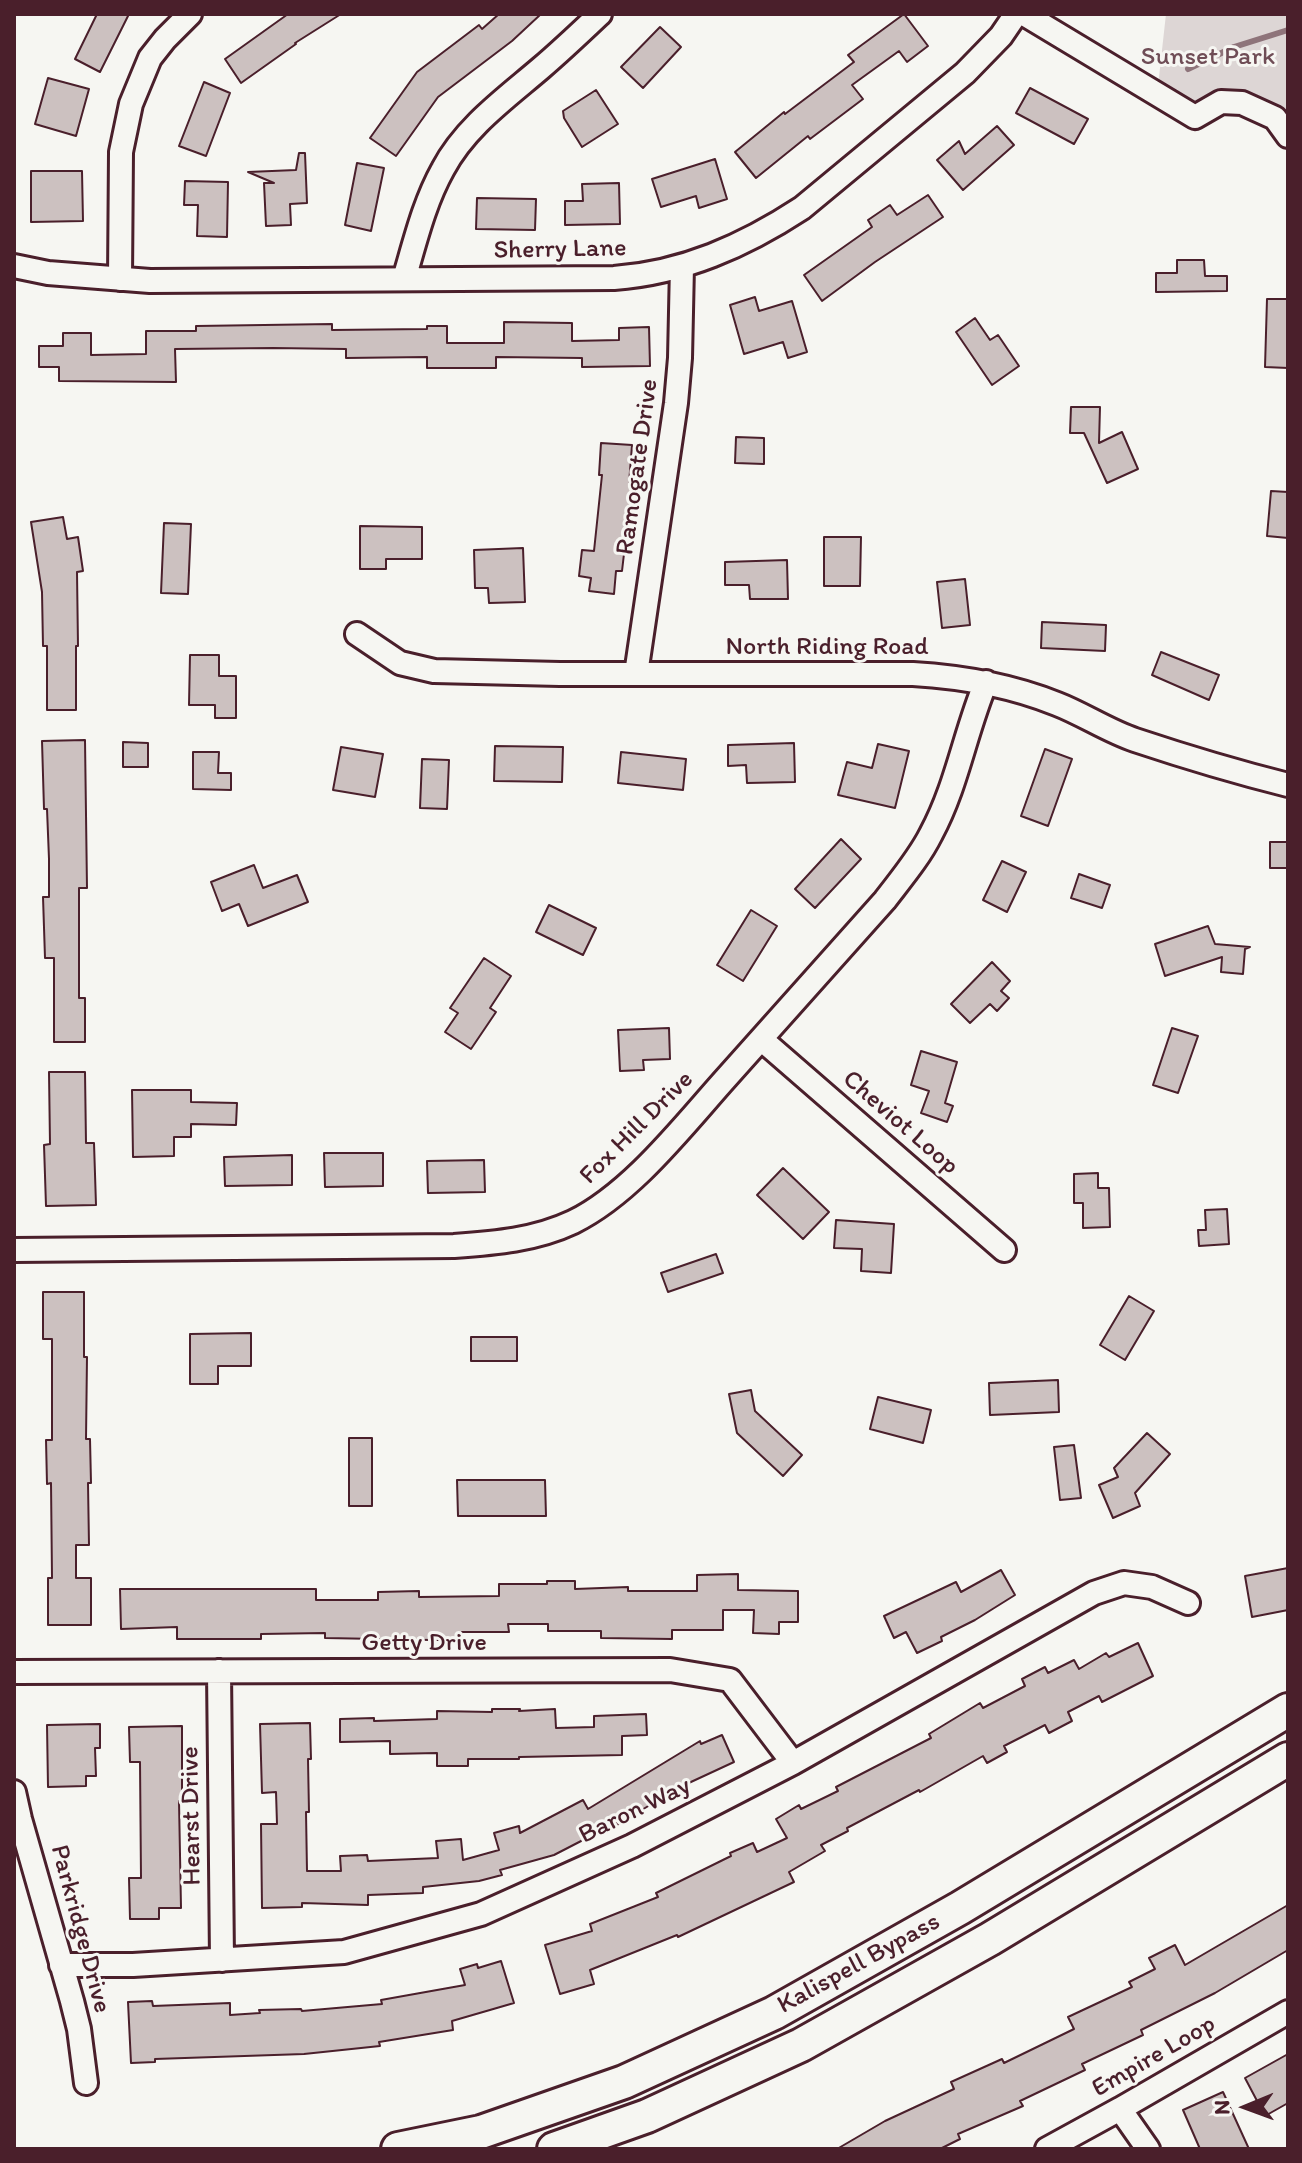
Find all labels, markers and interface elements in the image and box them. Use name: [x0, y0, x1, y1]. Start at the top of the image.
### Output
park label: Sunset Park: [1141, 41, 1275, 73]
street label: Sherry Lane: [493, 233, 627, 267]
street label: Ramogate Drive: [610, 377, 666, 557]
street label: North Riding Road: [725, 631, 929, 663]
street label: Cheviot Loop: [835, 1064, 965, 1182]
street label: Fox Hill Drive: [574, 1065, 700, 1191]
street label: Getty Drive: [361, 1627, 487, 1659]
street label: Hearst Drive: [175, 1746, 209, 1886]
street label: Baron Way: [574, 1771, 696, 1851]
street label: Parkridge Drive: [43, 1842, 117, 2016]
street label: Kalispell Bypass: [772, 1906, 946, 2022]
street label: Empire Loop: [1087, 2009, 1221, 2105]
north arrow: [1206, 2067, 1286, 2147]
text: N: [1208, 2100, 1235, 2115]

